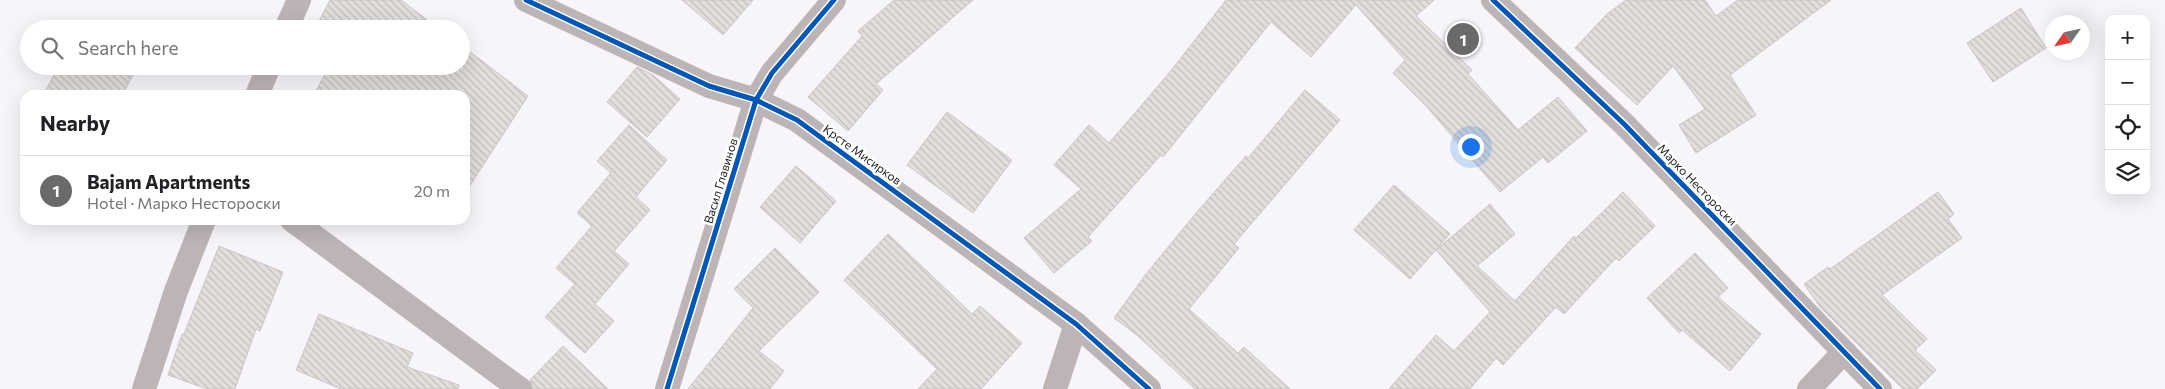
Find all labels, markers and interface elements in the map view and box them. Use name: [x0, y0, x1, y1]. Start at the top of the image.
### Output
north arrow: [2045, 15, 2090, 60]
map controls: [2105, 15, 2150, 195]
button: +: [2105, 15, 2150, 60]
search box: [20, 20, 470, 75]
pin: 1: [1447, 20, 1479, 58]
icon: search: [38, 34, 66, 62]
text: Search here: [78, 36, 178, 59]
button: −: [2105, 60, 2150, 105]
button: locate: [2105, 105, 2150, 150]
text: Nearby: [40, 110, 110, 135]
street label: Крсте Мисирков: [821, 121, 904, 187]
your location: [1458, 134, 1484, 160]
street label: Васил Главинов: [700, 136, 740, 225]
street label: Марко Нестороски: [1655, 141, 1740, 228]
button: layers: [2105, 150, 2150, 195]
text: Bajam Apartments: [87, 170, 250, 193]
text: 1: [52, 181, 60, 200]
text: 20 m: [414, 181, 450, 200]
text: Hotel · Марко Нестороски: [87, 193, 281, 212]

